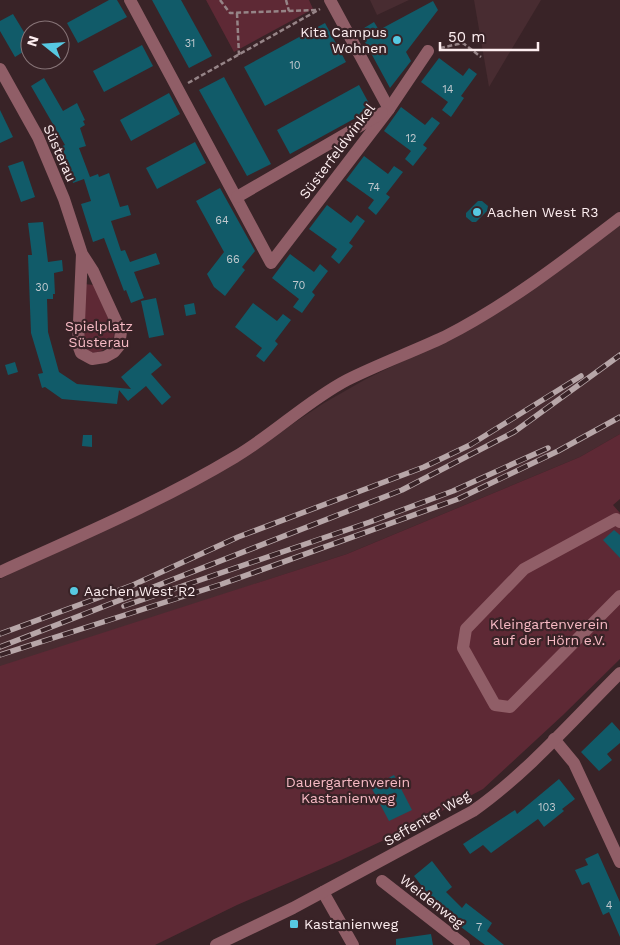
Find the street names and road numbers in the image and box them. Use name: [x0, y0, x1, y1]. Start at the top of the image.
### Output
street label: Süsterfeldwinkel: [296, 100, 378, 202]
street label: Süsterau: [40, 122, 80, 184]
street label: Seffenter Weg: [381, 787, 473, 849]
street label: Weidenweg: [397, 871, 468, 931]

